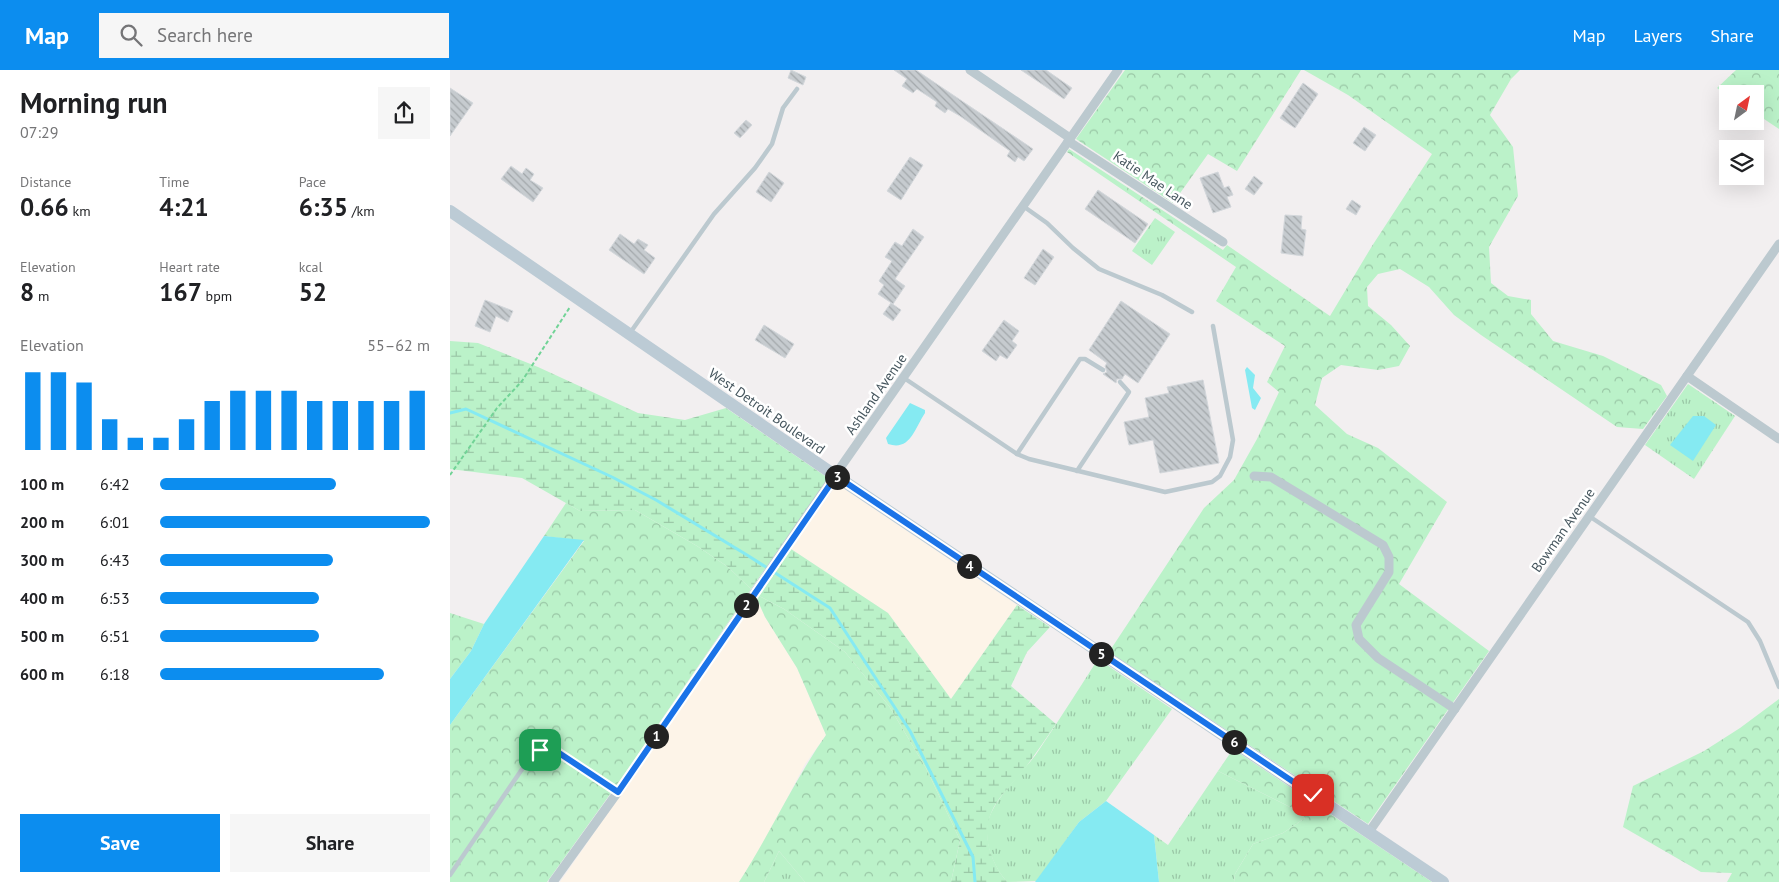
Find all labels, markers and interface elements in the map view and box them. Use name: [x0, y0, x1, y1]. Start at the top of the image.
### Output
search box: [99, 13, 449, 58]
text: Map: [25, 20, 69, 51]
icon: search: [117, 21, 145, 49]
text: Search here: [157, 23, 253, 47]
text: Map: [1573, 24, 1605, 47]
text: Layers: [1633, 24, 1682, 47]
text: Share: [1710, 24, 1754, 47]
text: Morning run: [20, 84, 168, 121]
north arrow: [1719, 85, 1764, 130]
map controls: [1719, 85, 1764, 185]
button: share: [378, 87, 430, 139]
text: 07:29: [20, 122, 58, 142]
button: layers: [1719, 140, 1764, 185]
street label: Katie Mae Lane: [1110, 147, 1196, 213]
text: Distance: [20, 173, 71, 191]
text: Time: [159, 173, 189, 191]
text: Pace: [299, 173, 326, 191]
text: 0.66: [20, 191, 69, 223]
text: 4:21: [159, 191, 209, 223]
text: 6:35: [299, 191, 348, 223]
text: km: [69, 202, 91, 220]
text: /km: [348, 202, 375, 220]
text: Elevation: [20, 258, 76, 276]
text: Heart rate: [159, 258, 220, 276]
text: kcal: [299, 258, 323, 276]
text: 8: [20, 276, 34, 308]
text: 167: [159, 276, 202, 308]
text: 52: [299, 276, 327, 308]
text: m: [34, 287, 49, 305]
text: bpm: [202, 287, 232, 305]
text: Elevation: [20, 335, 84, 355]
text: 55–62 m: [367, 335, 430, 355]
street label: Ashland Avenue: [841, 350, 911, 438]
street label: West Detroit Boulevard: [705, 364, 829, 458]
pin: 3: [824, 464, 850, 490]
text: 3: [834, 468, 841, 486]
text: 100 m: [20, 474, 64, 494]
text: 6:42: [100, 474, 130, 494]
street label: Bowman Avenue: [1527, 484, 1599, 576]
text: 200 m: [20, 512, 64, 532]
text: 6:01: [100, 512, 130, 532]
text: 300 m: [20, 550, 64, 570]
text: 6:43: [100, 550, 130, 570]
pin: 4: [956, 554, 982, 578]
text: 4: [966, 557, 973, 575]
text: 400 m: [20, 588, 64, 608]
text: 6:53: [100, 588, 130, 608]
pin: 2: [734, 592, 758, 618]
text: 2: [743, 596, 750, 614]
text: 500 m: [20, 626, 64, 646]
text: 6:51: [100, 626, 130, 646]
pin: 5: [1088, 642, 1114, 666]
text: 5: [1098, 645, 1105, 663]
text: 600 m: [20, 664, 64, 684]
text: 6:18: [100, 664, 130, 684]
pin: 1: [644, 724, 668, 748]
text: 1: [653, 727, 660, 745]
pin: [519, 729, 561, 771]
pin: 6: [1222, 730, 1246, 754]
text: 6: [1231, 733, 1238, 751]
icon: arrive: [526, 736, 554, 764]
pin: [1292, 774, 1334, 816]
icon: check: [1299, 781, 1327, 809]
button: Save: [20, 814, 220, 872]
button: Share: [230, 814, 430, 872]

